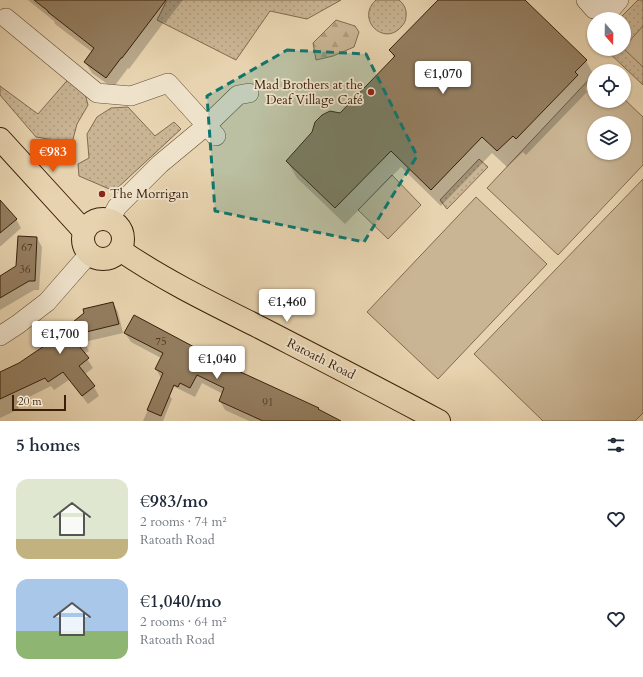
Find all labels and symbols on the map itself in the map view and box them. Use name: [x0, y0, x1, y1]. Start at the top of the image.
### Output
north arrow: [587, 12, 631, 56]
pin: €1,070: [410, 61, 476, 95]
place label: Mad Brothers at the Deaf Village Café: [254, 76, 363, 109]
marker: Mad Brothers at the Deaf Village Café: [366, 87, 376, 97]
pin: €983: [29, 139, 77, 173]
place label: The Morrigan: [110, 185, 189, 203]
marker: The Morrigan: [97, 189, 107, 199]
house number: 67: [21, 240, 33, 255]
house number: 36: [19, 262, 31, 277]
pin: €1,460: [254, 289, 320, 323]
pin: €1,700: [27, 321, 93, 355]
house number: 75: [155, 334, 167, 349]
street label: Ratoath Road: [284, 334, 358, 384]
pin: €1,040: [184, 346, 250, 380]
scale bar: [12, 393, 66, 412]
house number: 91: [262, 395, 274, 410]

